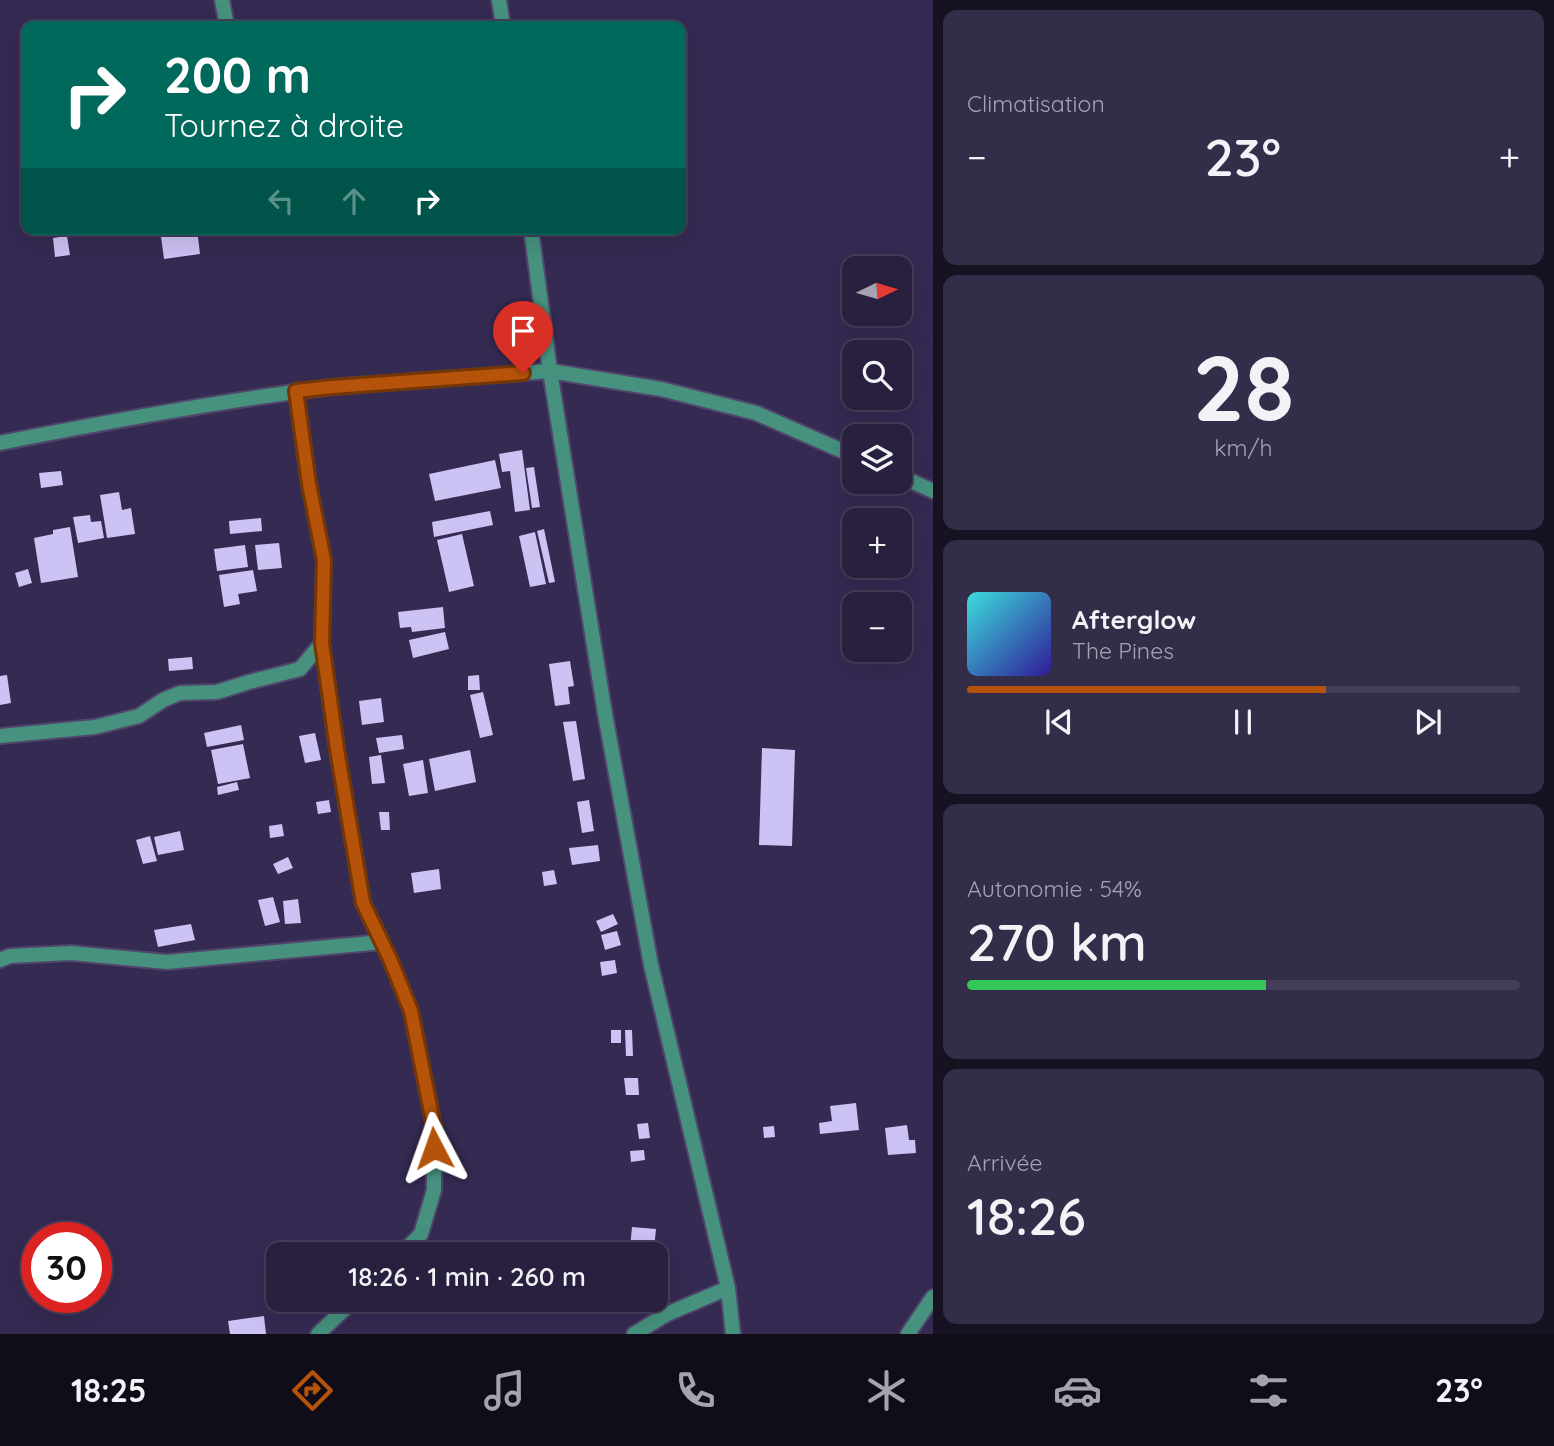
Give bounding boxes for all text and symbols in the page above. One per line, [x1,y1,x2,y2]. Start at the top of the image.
text: 200 m [164,44,311,105]
icon: right [49,49,140,140]
text: Climatisation [967,89,1105,118]
text: Tournez à droite [164,105,404,145]
text: 23° [1204,124,1281,189]
text: − [967,133,987,181]
text: + [1499,133,1520,181]
icon: left [262,182,300,220]
icon: ahead [335,182,373,220]
icon: right [408,182,446,220]
north arrow [842,256,912,326]
map controls [842,256,912,662]
pin [493,301,553,373]
icon: arrive [504,312,542,350]
text: 28 [1193,330,1294,444]
button: search [842,340,912,410]
button: layers [842,424,912,494]
text: km/h [1214,433,1273,462]
button: + [842,508,912,578]
button: − [842,592,912,662]
text: Afterglow [1072,603,1196,636]
text: The Pines [1072,636,1174,665]
icon: previous [1040,703,1078,741]
icon: pause [1224,703,1262,741]
icon: next [1409,703,1447,741]
text: Autonomie · 54% [967,874,1142,903]
text: 270 km [967,909,1147,974]
position arrow [397,1111,471,1185]
text: Arrivée [967,1148,1043,1177]
text: 18:26 [967,1183,1086,1248]
speed limit sign: 30 [21,1222,112,1313]
text: 18:26 · 1 min · 260 m [348,1260,586,1293]
icon: directions [288,1366,337,1415]
icon: music [480,1366,529,1415]
icon: phone [671,1366,720,1415]
icon: climate [862,1366,911,1415]
icon: car [1053,1366,1102,1415]
icon: filters [1244,1366,1293,1415]
text: 18:25 [71,1370,146,1410]
text: 23° [1435,1370,1483,1410]

